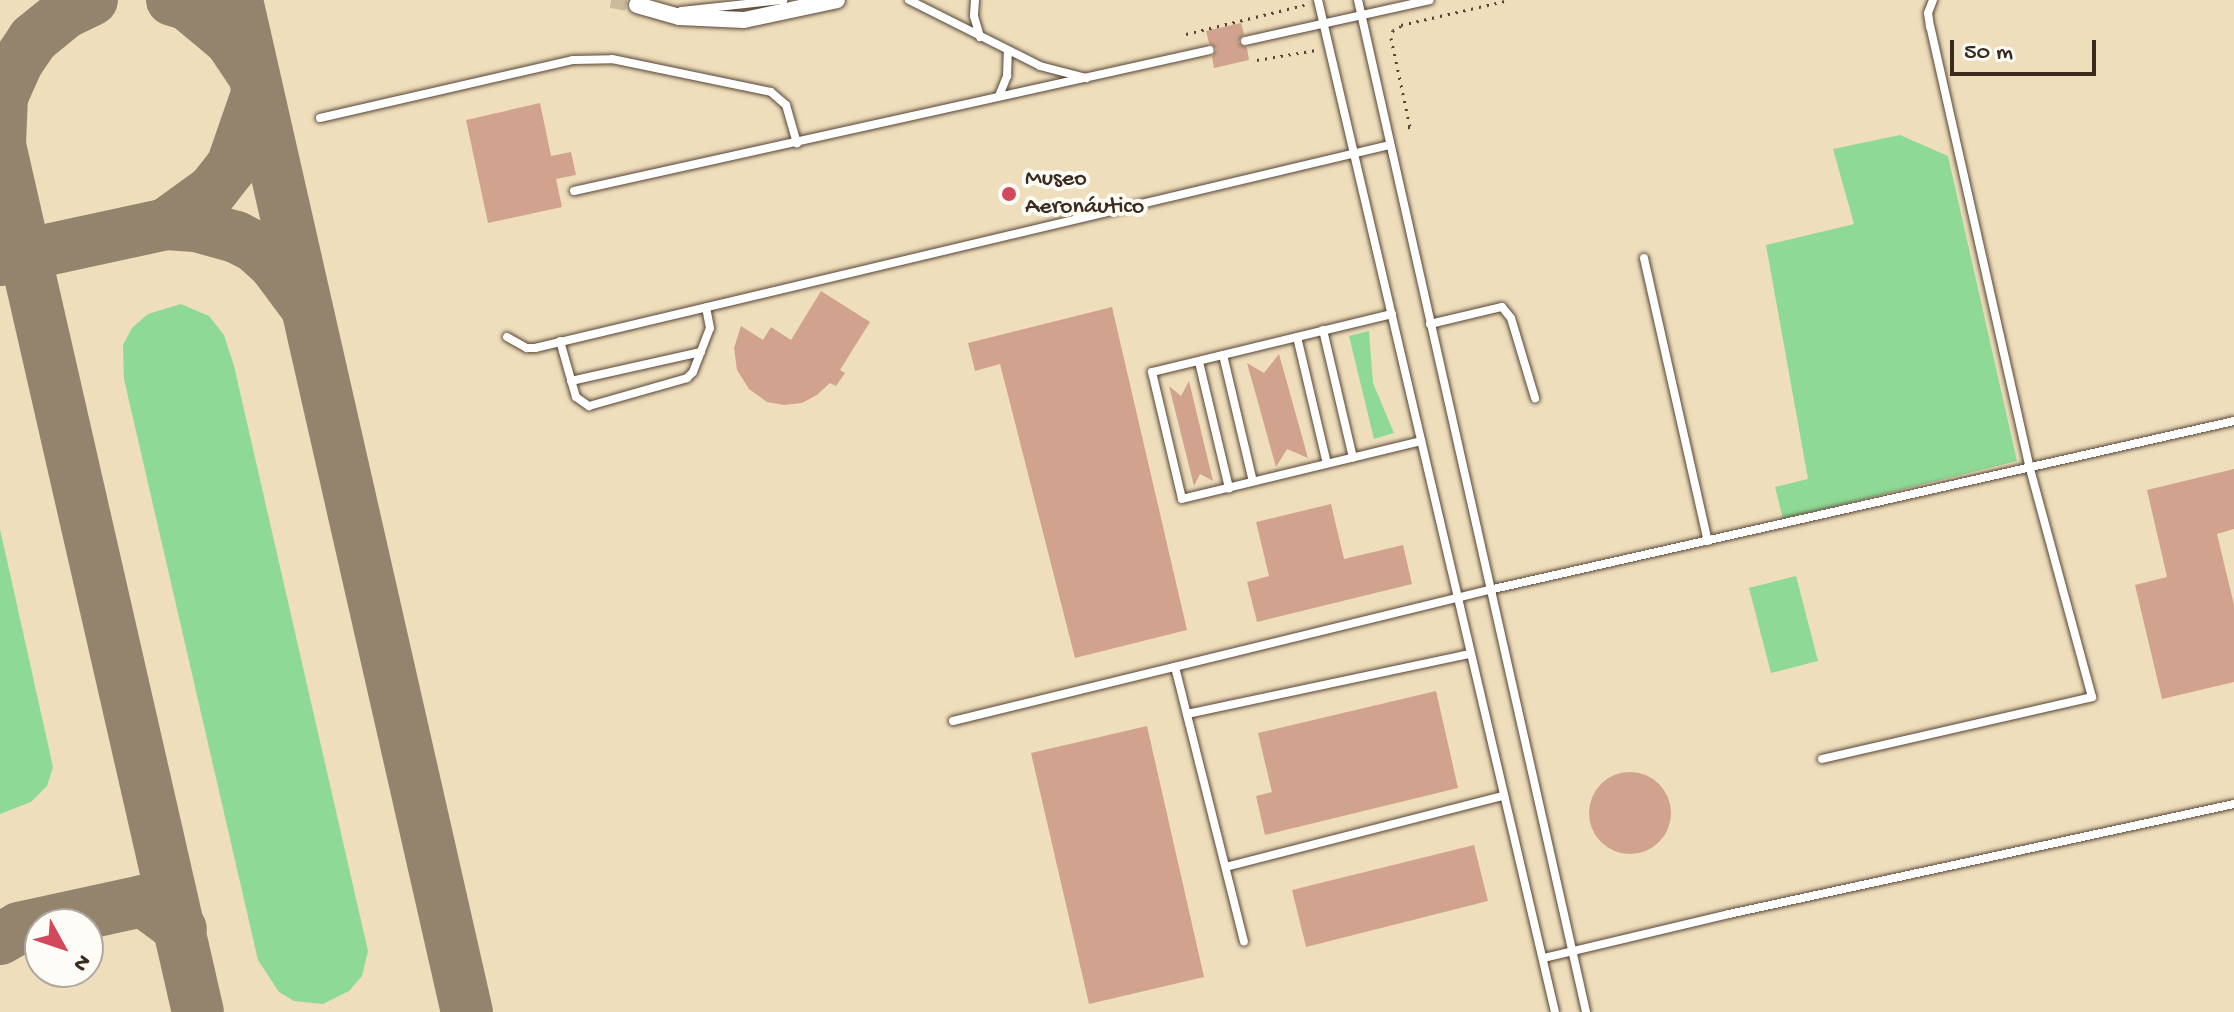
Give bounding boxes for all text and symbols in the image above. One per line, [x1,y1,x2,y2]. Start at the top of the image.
scale bar [1954,24,2100,74]
text: 50 m [1964,39,2013,68]
place label: Museo Aeronáutico [1025,166,1144,222]
marker: Museo Aeronáutico [1000,185,1018,203]
north arrow [24,908,104,988]
text: N [66,948,95,976]

